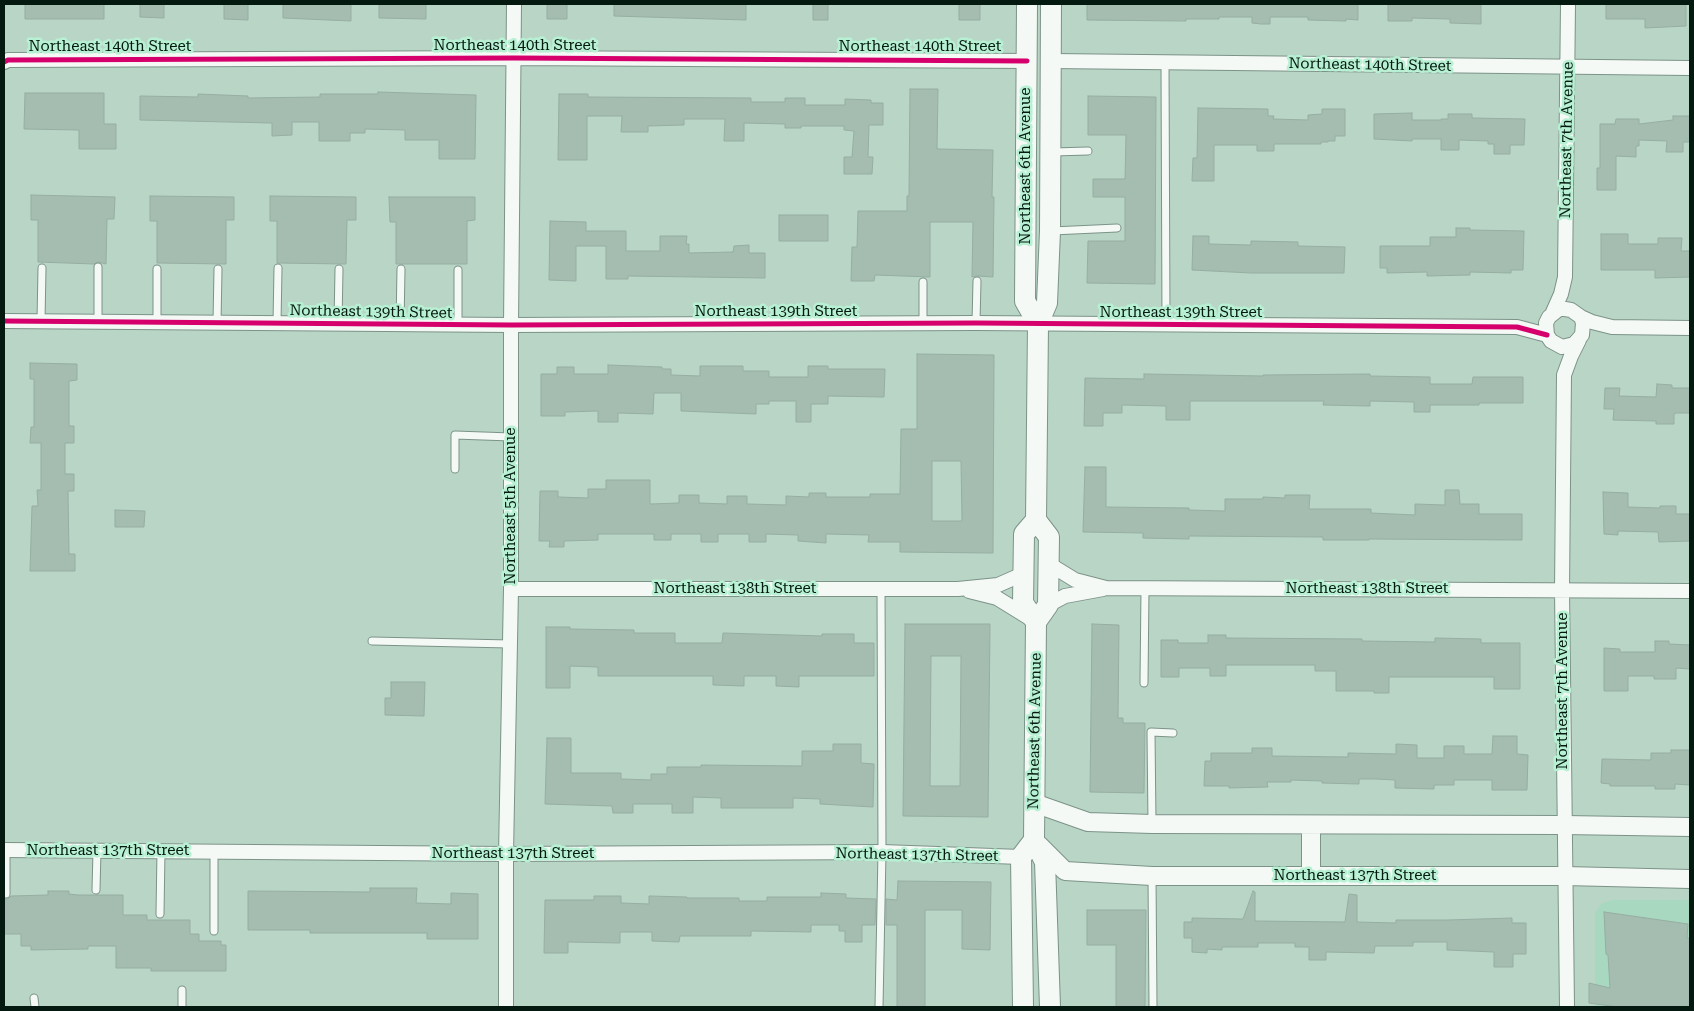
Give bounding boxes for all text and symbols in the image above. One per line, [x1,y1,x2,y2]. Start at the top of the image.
street label: Northeast 140th Street [434,37,596,55]
street label: Northeast 140th Street [29,38,191,56]
street label: Northeast 140th Street [839,38,1001,56]
street label: Northeast 140th Street [1288,55,1452,75]
street label: Northeast 7th Avenue [1557,61,1577,219]
street label: Northeast 6th Avenue [1017,88,1035,244]
street label: Northeast 139th Street [289,302,453,322]
street label: Northeast 139th Street [695,303,857,321]
street label: Northeast 139th Street [1100,304,1262,322]
street label: Northeast 5th Avenue [502,428,520,584]
street label: Northeast 138th Street [654,580,816,598]
street label: Northeast 138th Street [1286,580,1448,598]
street label: Northeast 7th Avenue [1554,613,1572,769]
street label: Northeast 6th Avenue [1025,652,1045,810]
street label: Northeast 137th Street [27,842,189,860]
street label: Northeast 137th Street [432,845,594,863]
street label: Northeast 137th Street [835,845,999,865]
street label: Northeast 137th Street [1274,867,1436,885]

